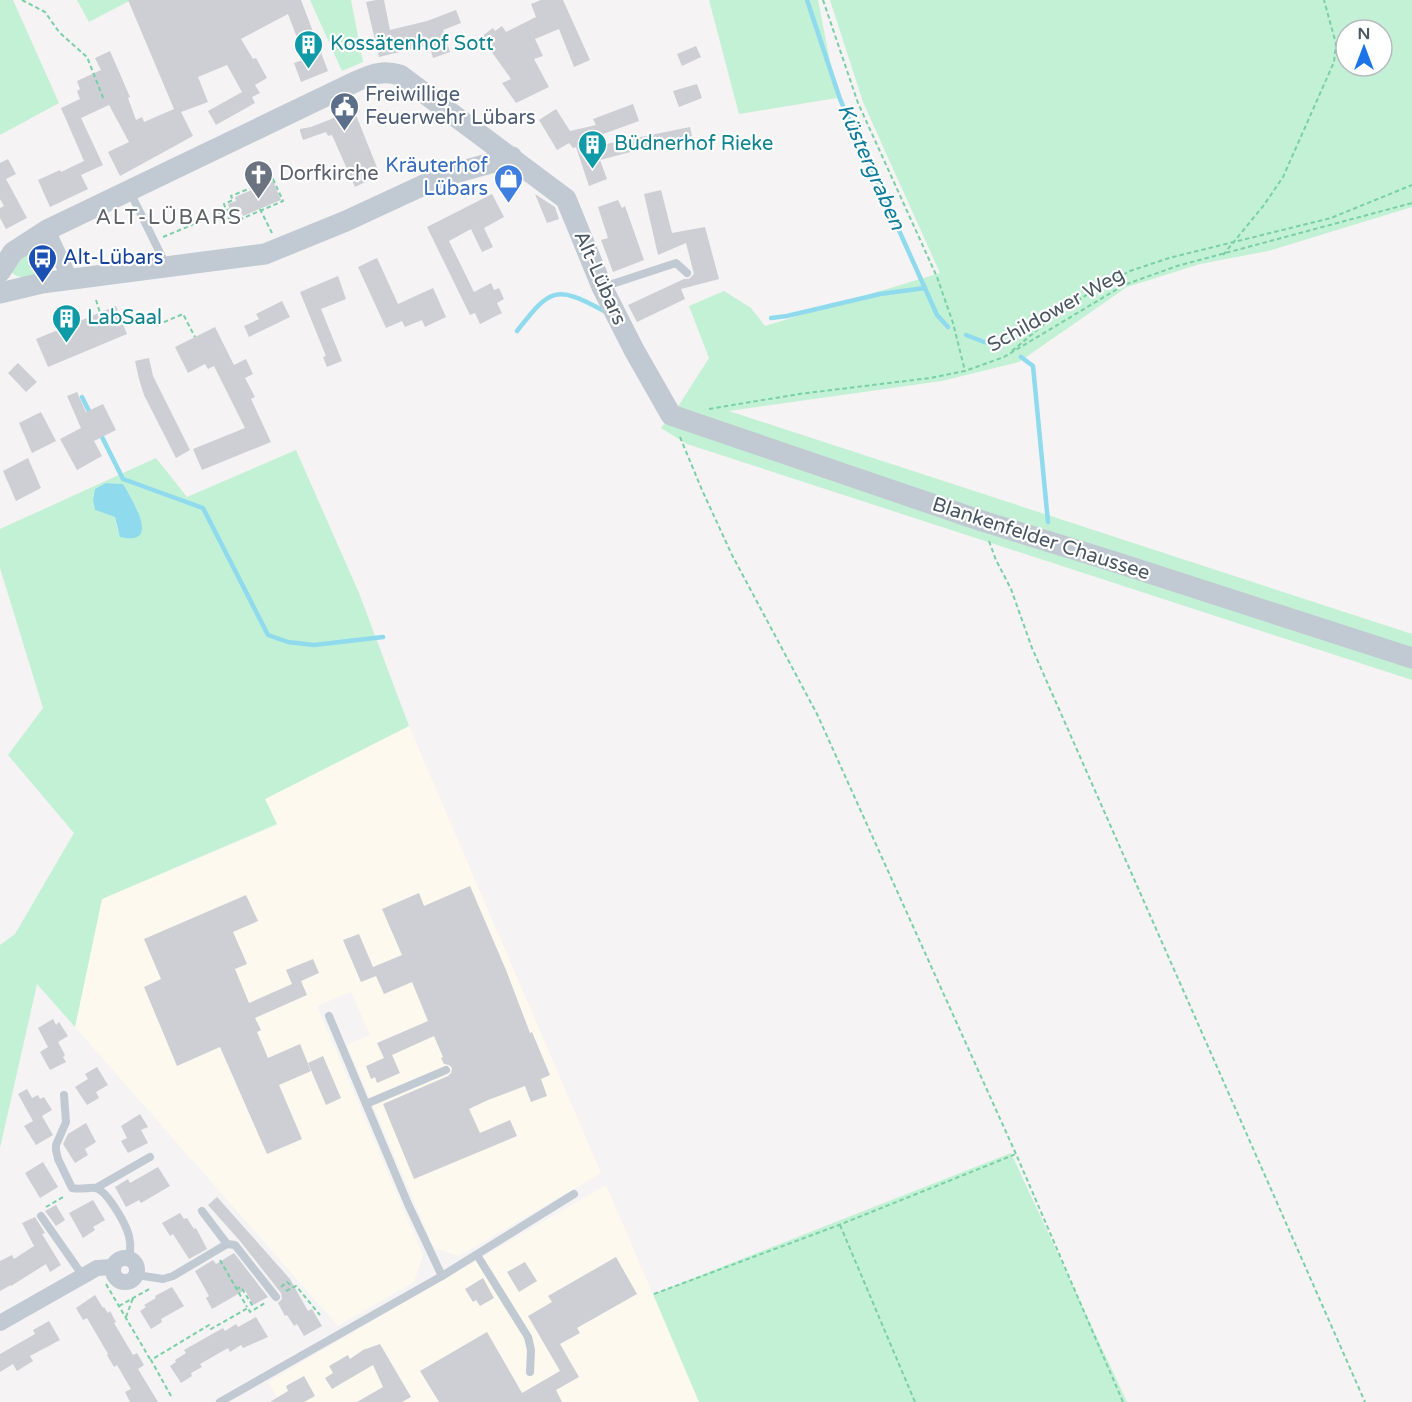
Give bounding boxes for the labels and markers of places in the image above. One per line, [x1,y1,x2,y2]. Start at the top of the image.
building icon: Kossätenhof Sott [293,28,325,70]
place label: Kossätenhof Sott [330,32,494,56]
place label: Freiwillige Feuerwehr Lübars [365,83,536,130]
public building icon: Freiwillige Feuerwehr Lübars [328,90,360,132]
building icon: Büdnerhof Rieke [577,128,609,170]
place label: Büdnerhof Rieke [614,132,773,156]
place label: Kräuterhof Lübars [385,154,488,201]
church icon: Dorfkirche [242,158,274,200]
place label: Dorfkirche [279,162,379,186]
shop icon: Kräuterhof Lübars [493,162,525,204]
bus stop icon: Alt-Lübars [26,242,58,284]
place label: Alt-Lübars [63,246,163,270]
building icon: LabSaal [50,302,82,344]
place label: LabSaal [87,306,162,330]

